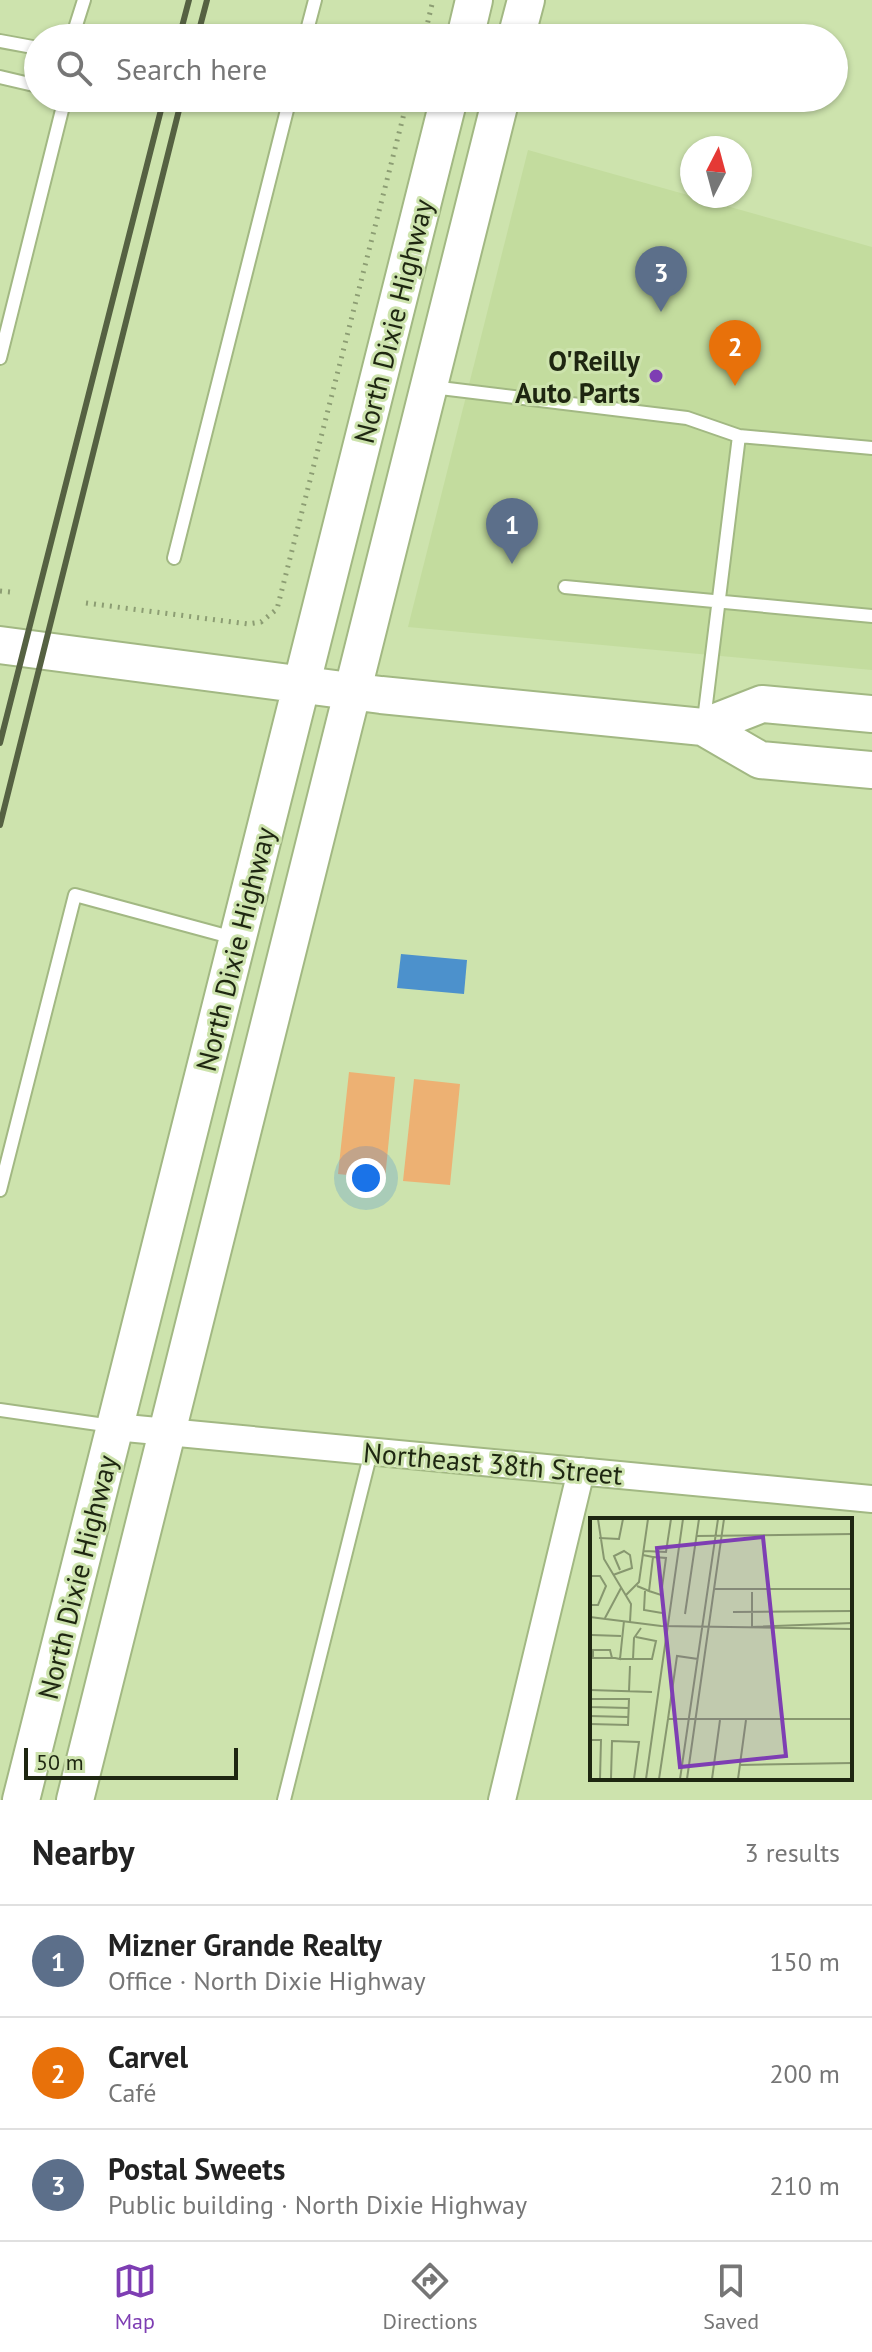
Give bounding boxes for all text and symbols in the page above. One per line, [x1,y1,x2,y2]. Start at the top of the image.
search box [24,24,848,112]
icon: search [52,46,96,90]
text: Search here [116,49,267,88]
north arrow [680,136,752,208]
street label: North Dixie Highway [345,195,441,447]
pin: 3 [635,246,687,312]
pin: 2 [709,320,761,386]
place label: O'Reilly Auto Parts [515,342,641,411]
marker: O'Reilly Auto Parts [647,367,665,385]
pin: 1 [486,498,538,564]
street label: North Dixie Highway [187,823,283,1075]
your location [346,1158,386,1198]
street label: Northeast 38th Street [362,1433,625,1493]
street label: North Dixie Highway [29,1451,125,1703]
inset map [590,1518,852,1780]
scale bar [24,1744,238,1780]
text: 50 m [36,1748,84,1776]
text: Nearby [32,1830,134,1874]
text: 3 results [745,1836,840,1869]
text: Mizner Grande Realty [108,1925,382,1964]
text: 1 [51,1945,65,1978]
text: 150 m [769,1945,840,1978]
text: Office · North Dixie Highway [108,1964,426,1997]
text: Carvel [108,2037,188,2076]
text: 2 [51,2057,65,2090]
text: 200 m [769,2057,840,2090]
text: Café [108,2076,157,2109]
text: Postal Sweets [108,2149,285,2188]
text: 3 [51,2169,65,2202]
text: 210 m [769,2169,840,2202]
text: Public building · North Dixie Highway [108,2188,527,2221]
tab: Map [113,2259,157,2335]
tab: Directions [382,2259,478,2335]
tab: Saved [703,2259,759,2335]

